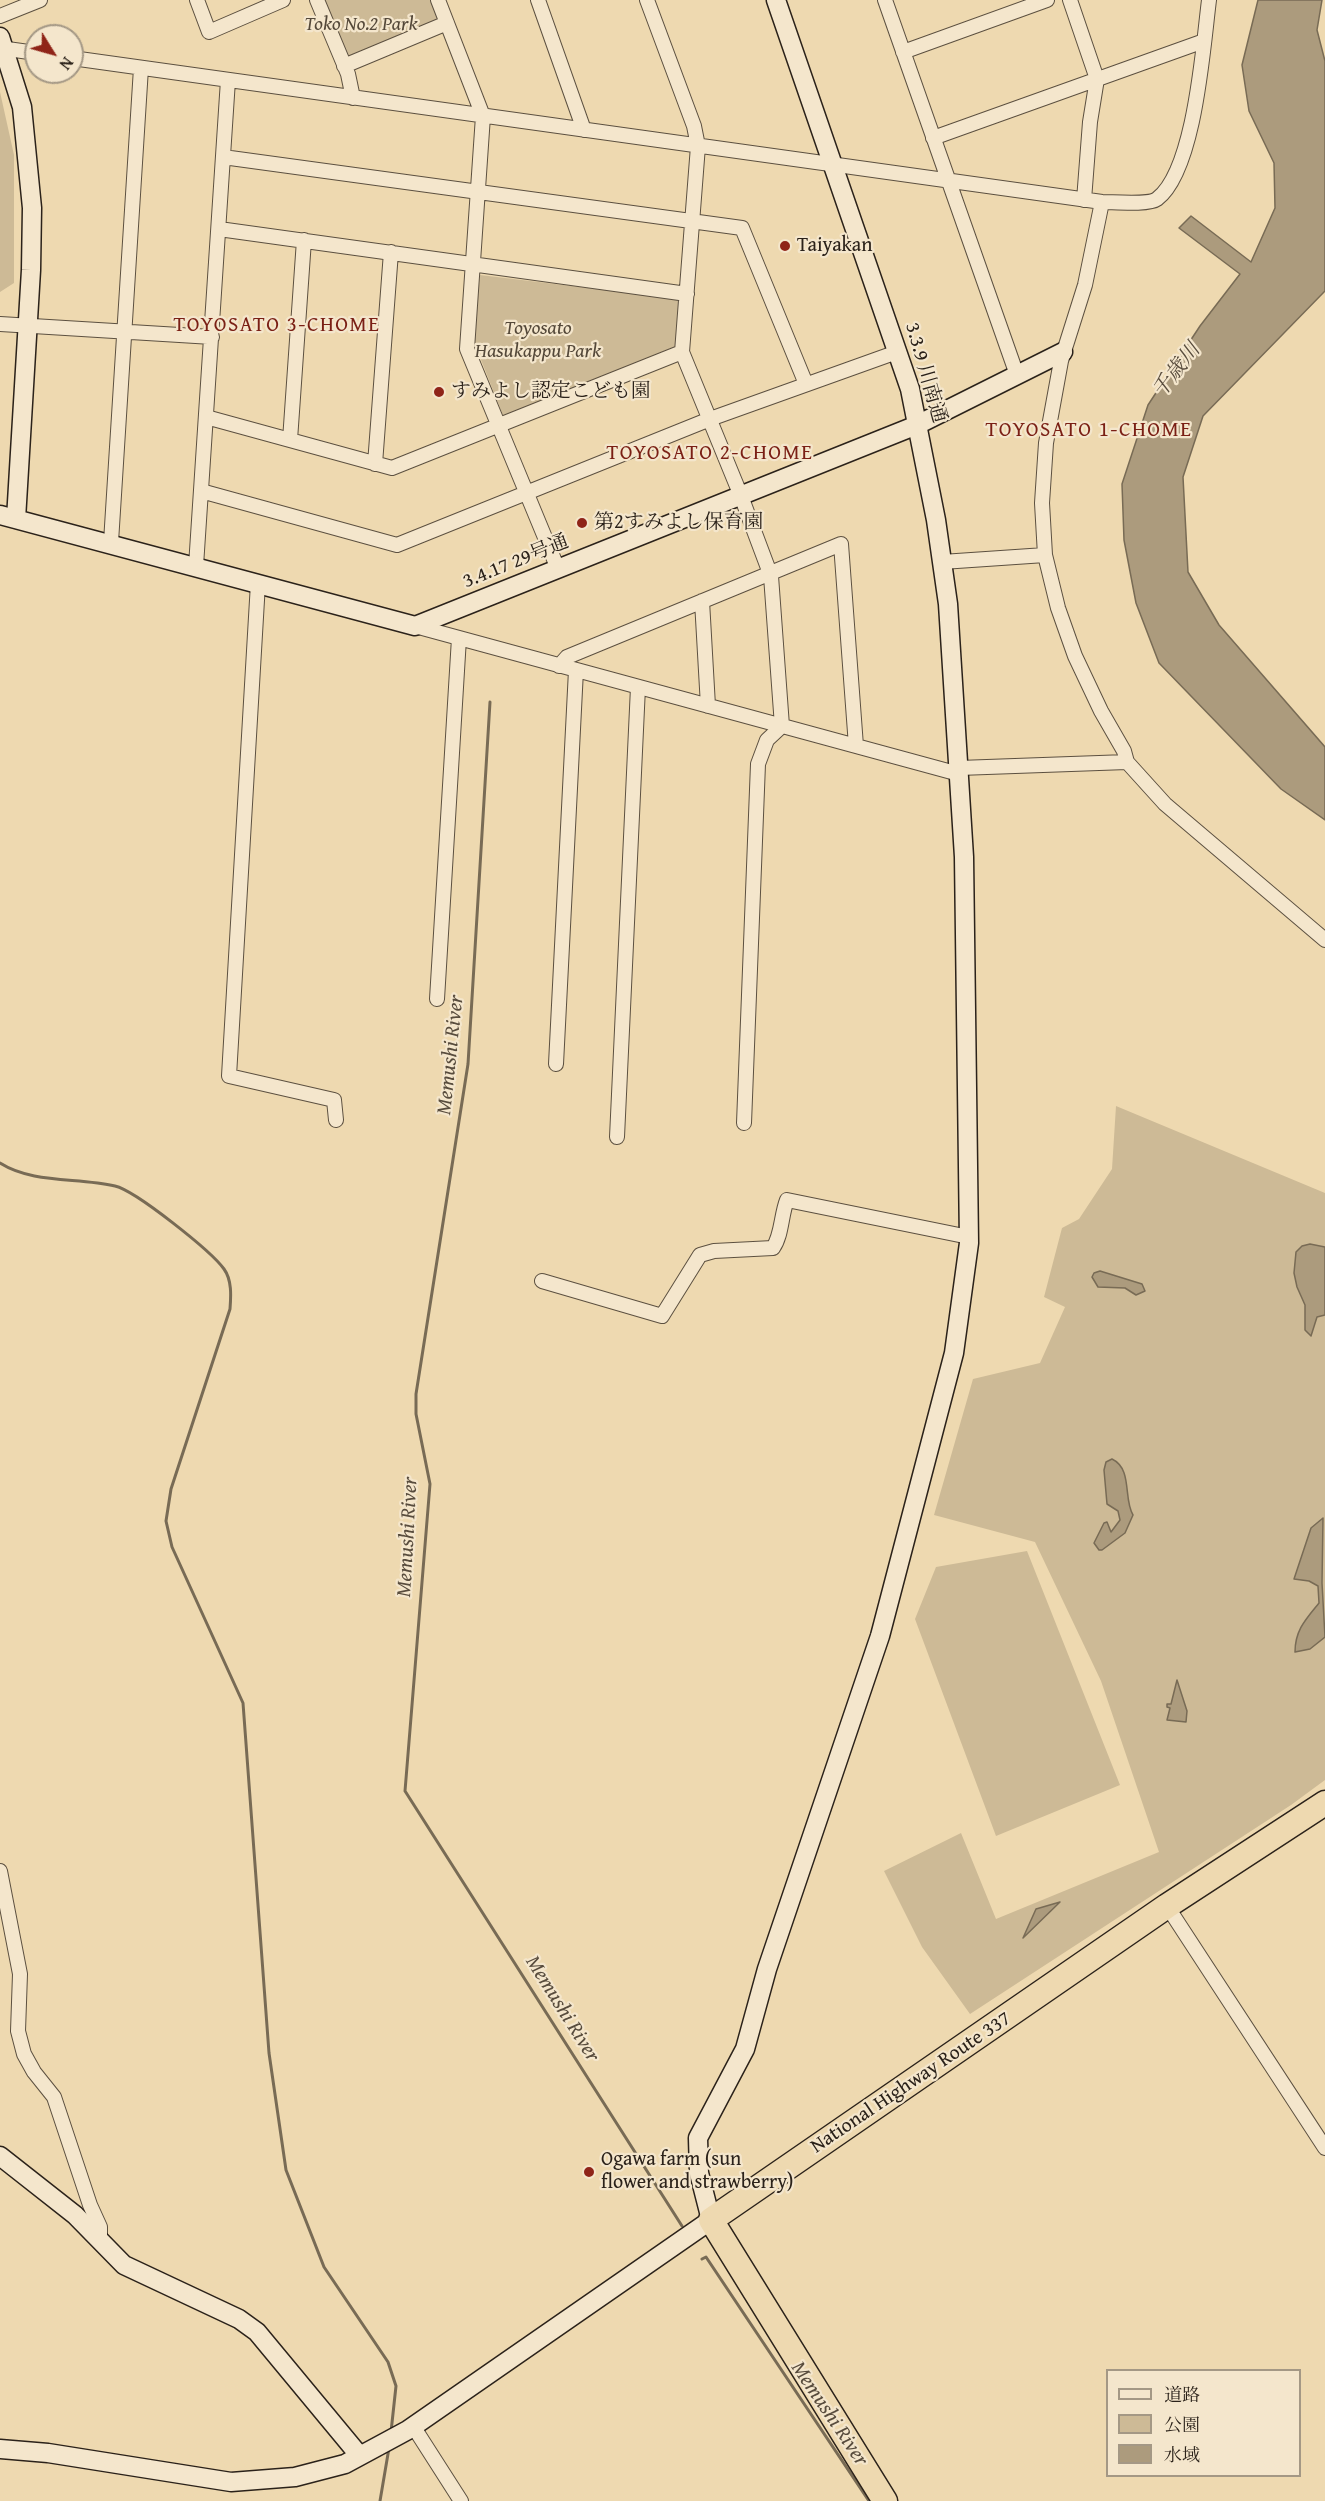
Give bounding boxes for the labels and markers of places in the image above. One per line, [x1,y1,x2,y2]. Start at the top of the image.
place label: Taiyakan [797,234,872,258]
marker: Taiyakan [778,239,792,253]
place label: すみよし認定こども園 [451,380,651,404]
marker: すみよし認定こども園 [432,385,446,399]
place label: 第2すみよし保育園 [594,511,764,535]
marker: 第2すみよし保育園 [575,516,589,530]
place label: Ogawa farm (sun flower and strawberry) [601,2148,794,2195]
marker: Ogawa farm (sun flower and strawberry) [582,2165,596,2179]

